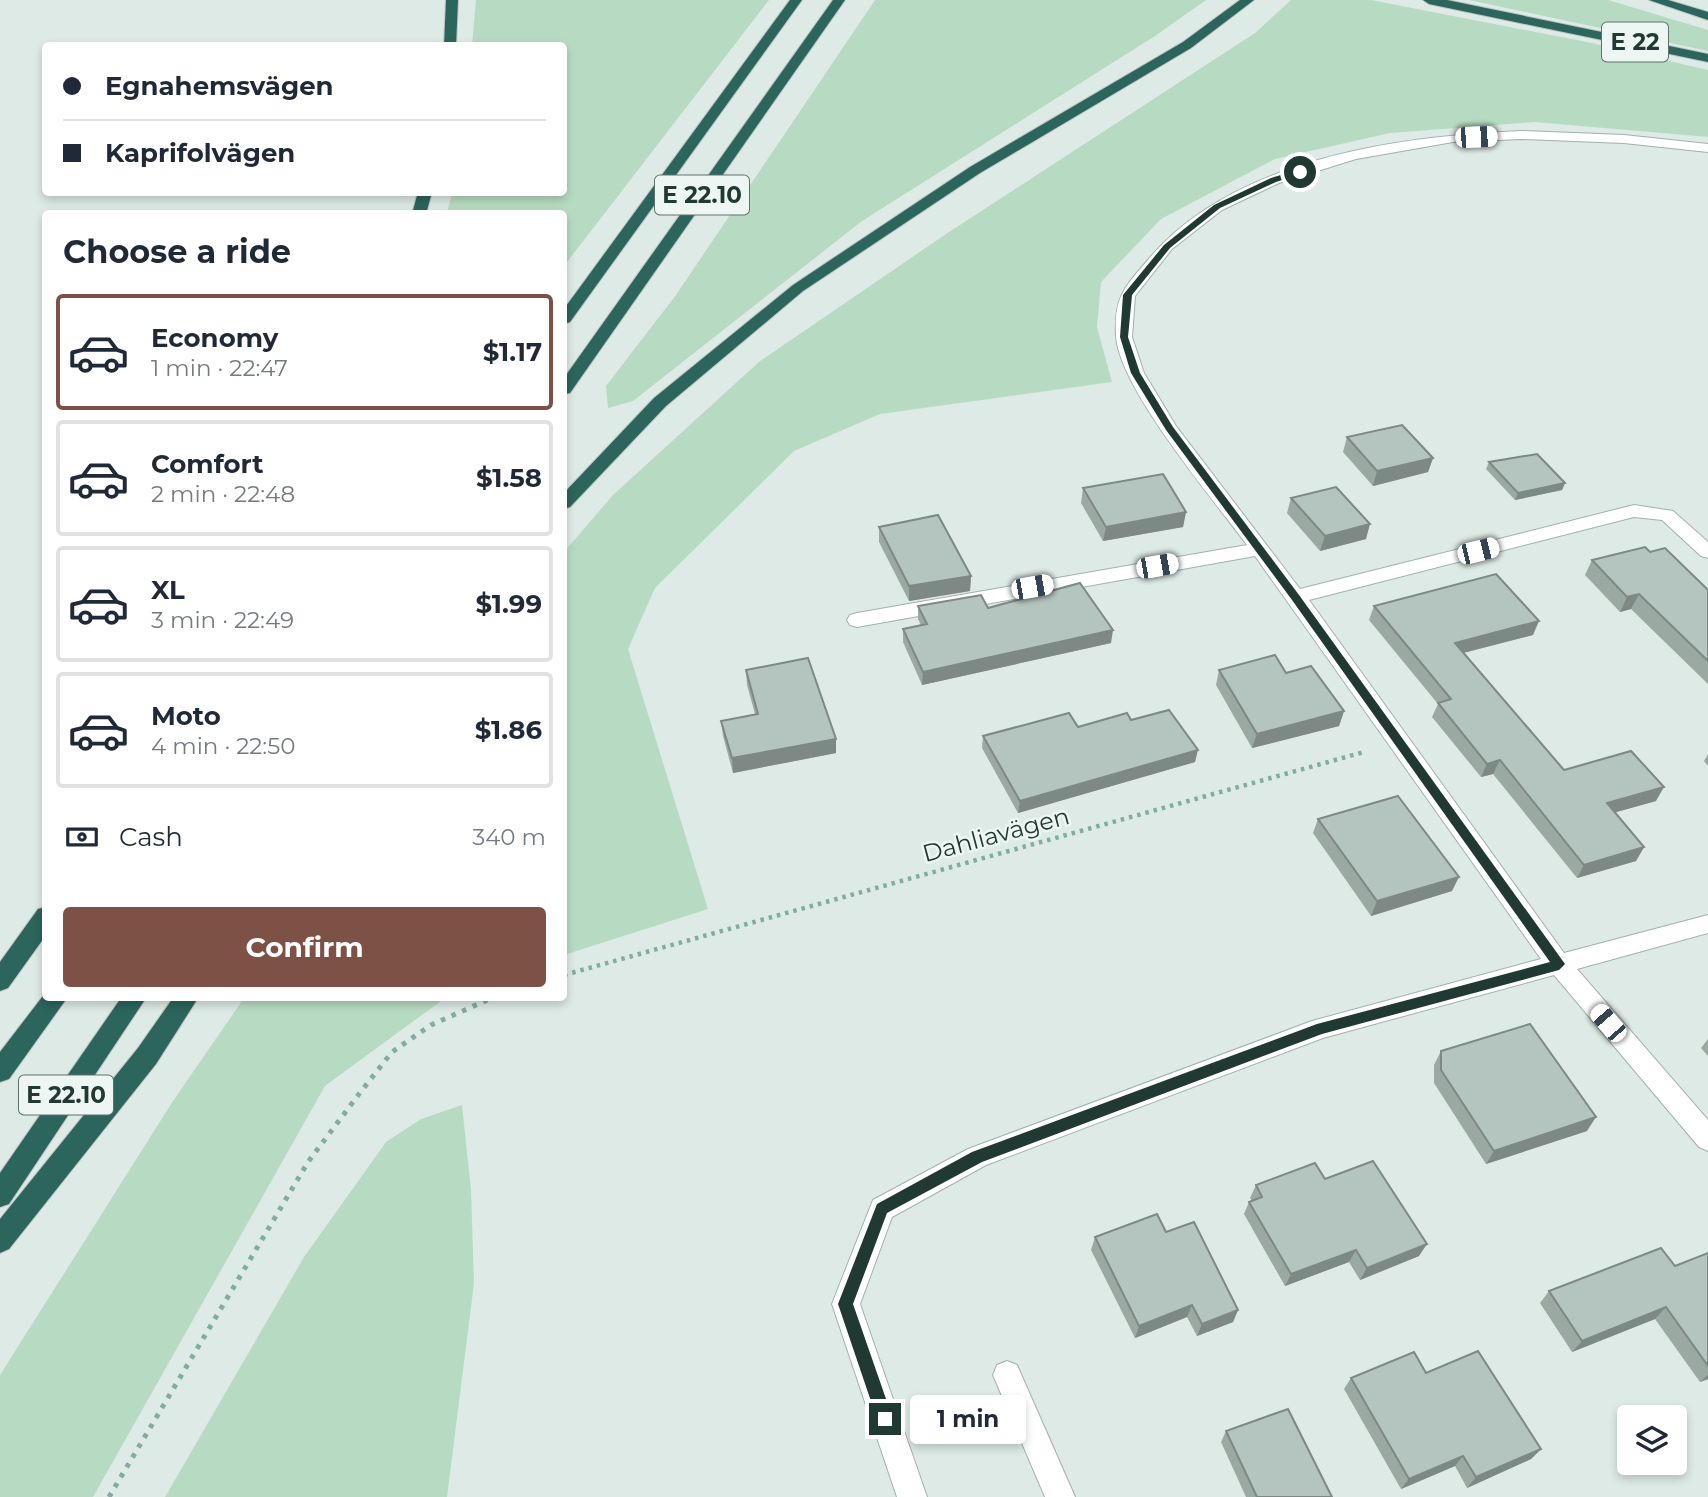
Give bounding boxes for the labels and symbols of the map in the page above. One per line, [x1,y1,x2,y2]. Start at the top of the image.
road number: E 22 [1602,22,1668,61]
car [1455,126,1498,148]
route start [1284,156,1316,188]
road number: E 22.10 [655,176,749,214]
car [1456,536,1501,566]
car [1135,552,1180,580]
car [1010,573,1055,601]
street label: Dahliavägen [919,801,1073,868]
car [1587,1000,1630,1046]
road number: E 22.10 [19,1076,113,1114]
callout: 1 min [910,1394,1025,1444]
route end [869,1403,901,1435]

